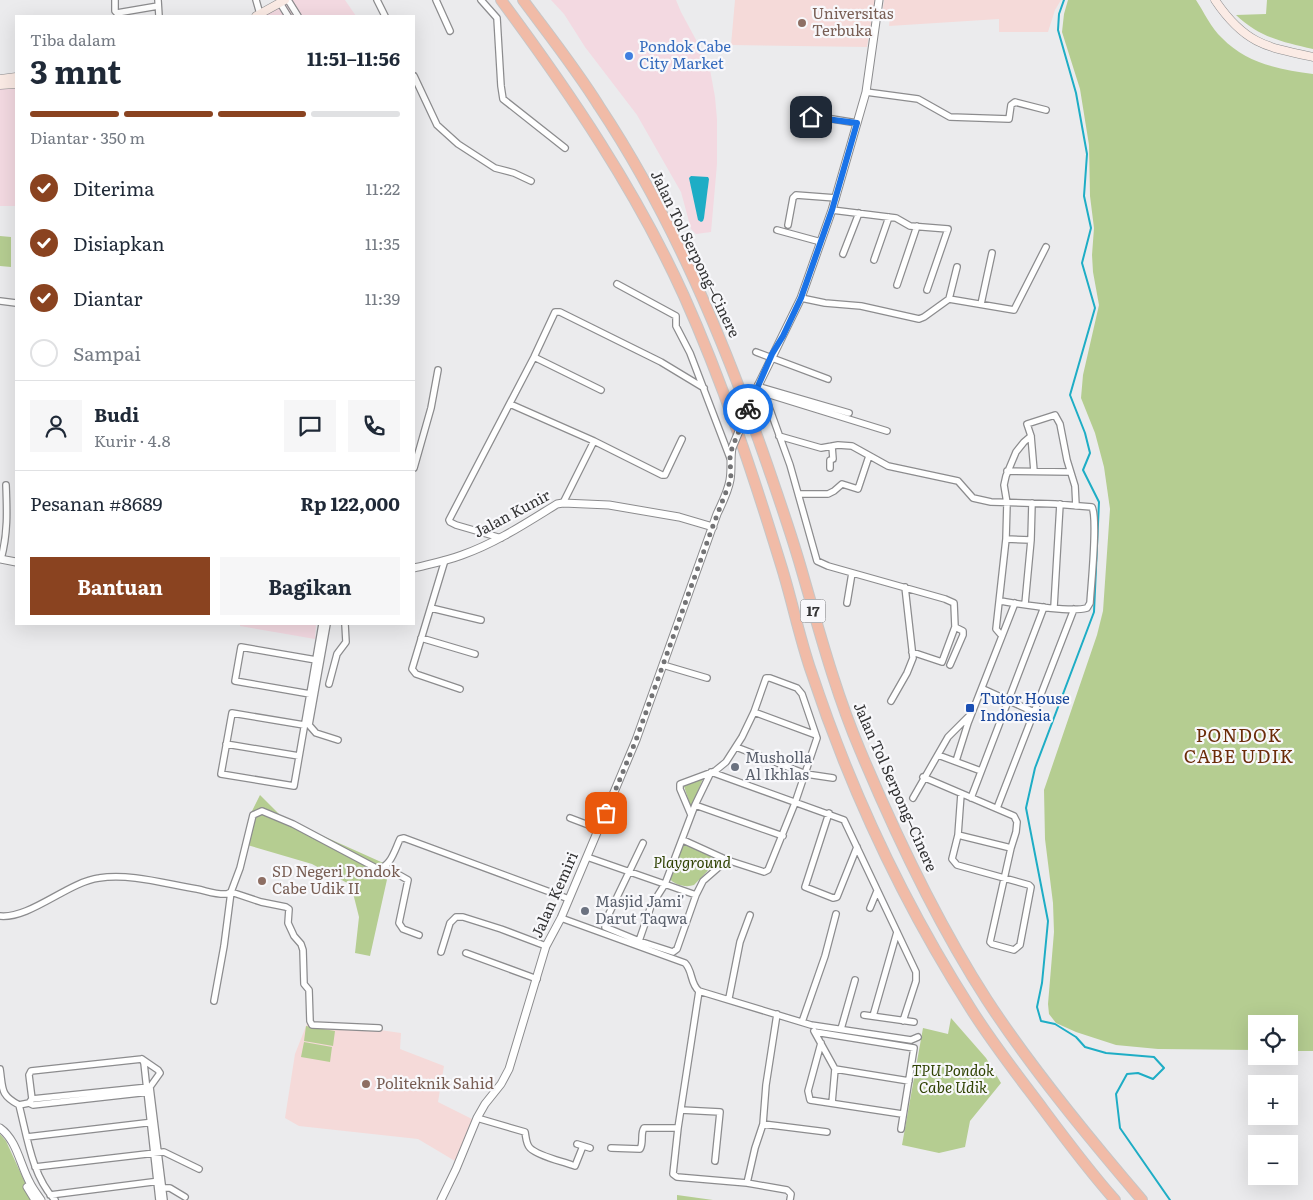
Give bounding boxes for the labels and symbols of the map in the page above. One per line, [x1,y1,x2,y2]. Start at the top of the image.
place label: Universitas Terbuka [812,1,894,41]
marker: Universitas Terbuka [796,17,808,29]
place label: Pondok Cabe City Market [639,34,731,74]
marker: Pondok Cabe City Market [623,50,635,62]
pin [790,96,832,138]
street label: Jalan Tol Serpong–Cinere [646,166,747,341]
courier [723,384,773,434]
street label: Jalan Kunir [469,483,554,543]
road number: 17 [800,600,826,622]
place label: Tutor House Indonesia [980,686,1070,726]
street label: Jalan Tol Serpong–Cinere [849,698,944,875]
marker: Tutor House Indonesia [964,702,976,714]
district label: PONDOK CABE UDIK [1184,721,1294,769]
place label: Musholla Al Ikhlas [745,745,813,785]
marker: Musholla Al Ikhlas [729,761,741,773]
pin [585,792,627,834]
street label: Jalan Kemiri [524,848,583,941]
park label: Playground [653,850,731,873]
place label: SD Negeri Pondok Cabe Udik II [272,859,401,899]
marker: SD Negeri Pondok Cabe Udik II [256,875,268,887]
place label: Masjid Jami' Darut Taqwa [595,889,688,929]
marker: Masjid Jami' Darut Taqwa [579,905,591,917]
park label: TPU Pondok Cabe Udik [912,1058,995,1098]
place label: Politeknik Sahid [376,1071,494,1094]
marker: Politeknik Sahid [360,1078,372,1090]

